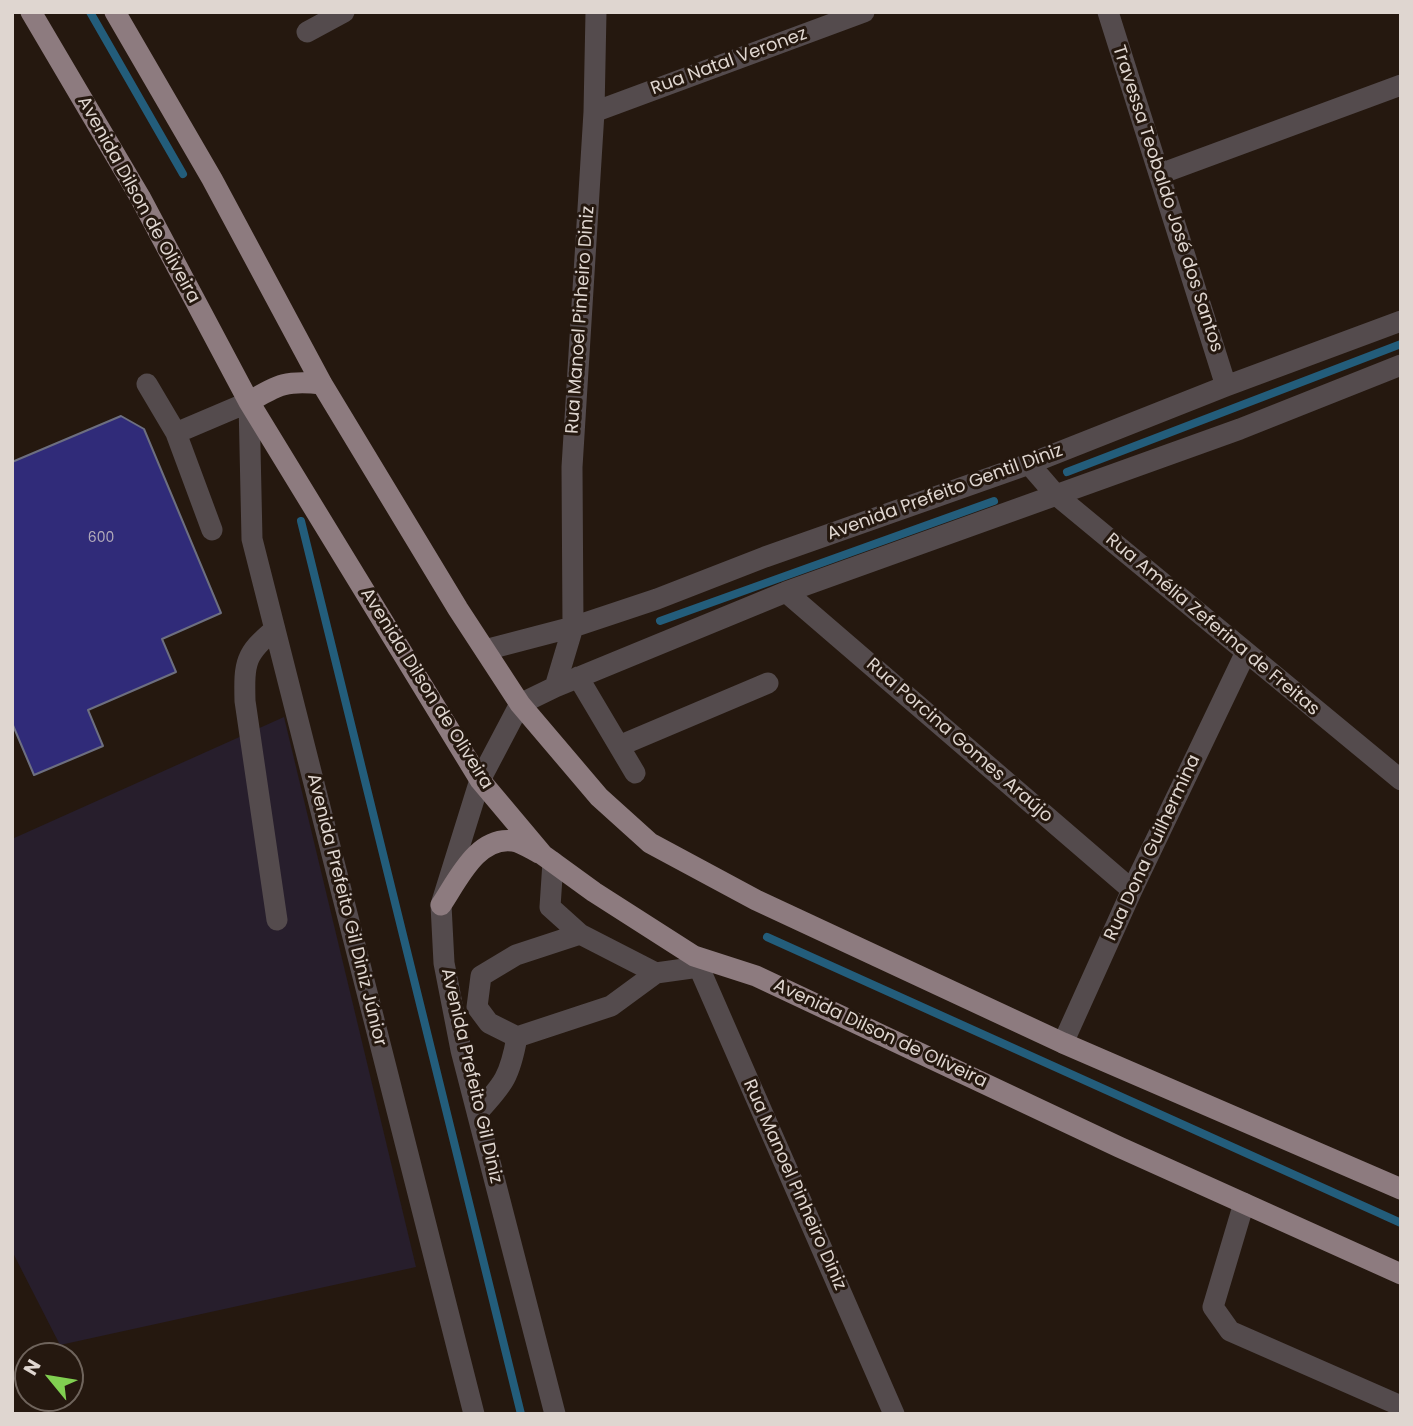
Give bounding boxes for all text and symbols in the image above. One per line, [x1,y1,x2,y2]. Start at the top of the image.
street label: Rua Natal Veronez [648,24,810,100]
street label: Travessa Teobaldo José dos Santos [1107,43,1227,355]
street label: Avenida Dilson de Oliveira [72,93,204,307]
street label: Rua Manoel Pinheiro Diniz [562,205,600,435]
street label: Avenida Prefeito Gentil Diniz [824,440,1066,546]
street label: Rua Amélia Zeferina de Freitas [1101,529,1323,721]
house number: 600 [88,530,114,546]
street label: Avenida Dilson de Oliveira [355,584,497,794]
street label: Rua Porcina Gomes Araújo [861,654,1057,828]
street label: Rua Dona Guilhermina [1100,752,1206,944]
street label: Avenida Prefeito Gil Diniz Júnior [302,771,390,1049]
street label: Avenida Prefeito Gil Diniz [436,966,506,1186]
street label: Avenida Dilson de Oliveira [770,975,990,1093]
street label: Rua Manoel Pinheiro Diniz [738,1076,850,1294]
north arrow [14,1342,84,1412]
text: N [17,1354,47,1380]

